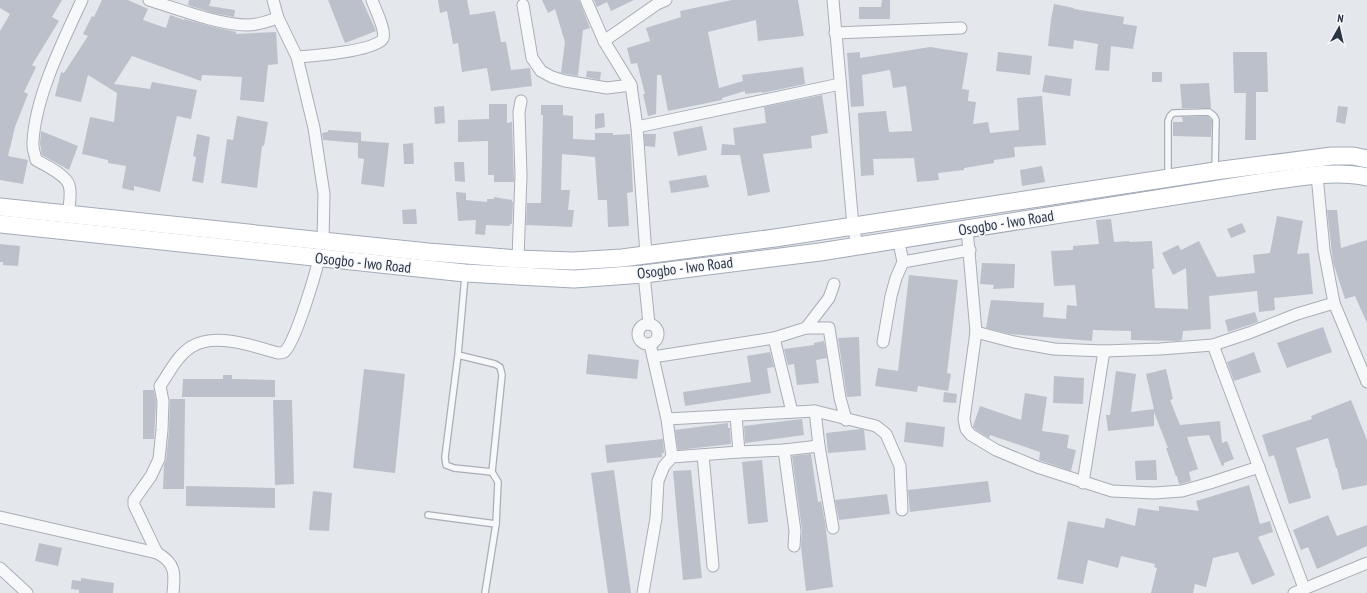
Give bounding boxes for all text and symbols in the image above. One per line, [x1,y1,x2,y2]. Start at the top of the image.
north arrow [1319,8,1359,48]
text: N [1336,11,1344,25]
street label: Osogbo - Iwo Road [957,206,1055,239]
street label: Osogbo - Iwo Road [314,248,412,277]
street label: Osogbo - Iwo Road [636,252,734,283]

